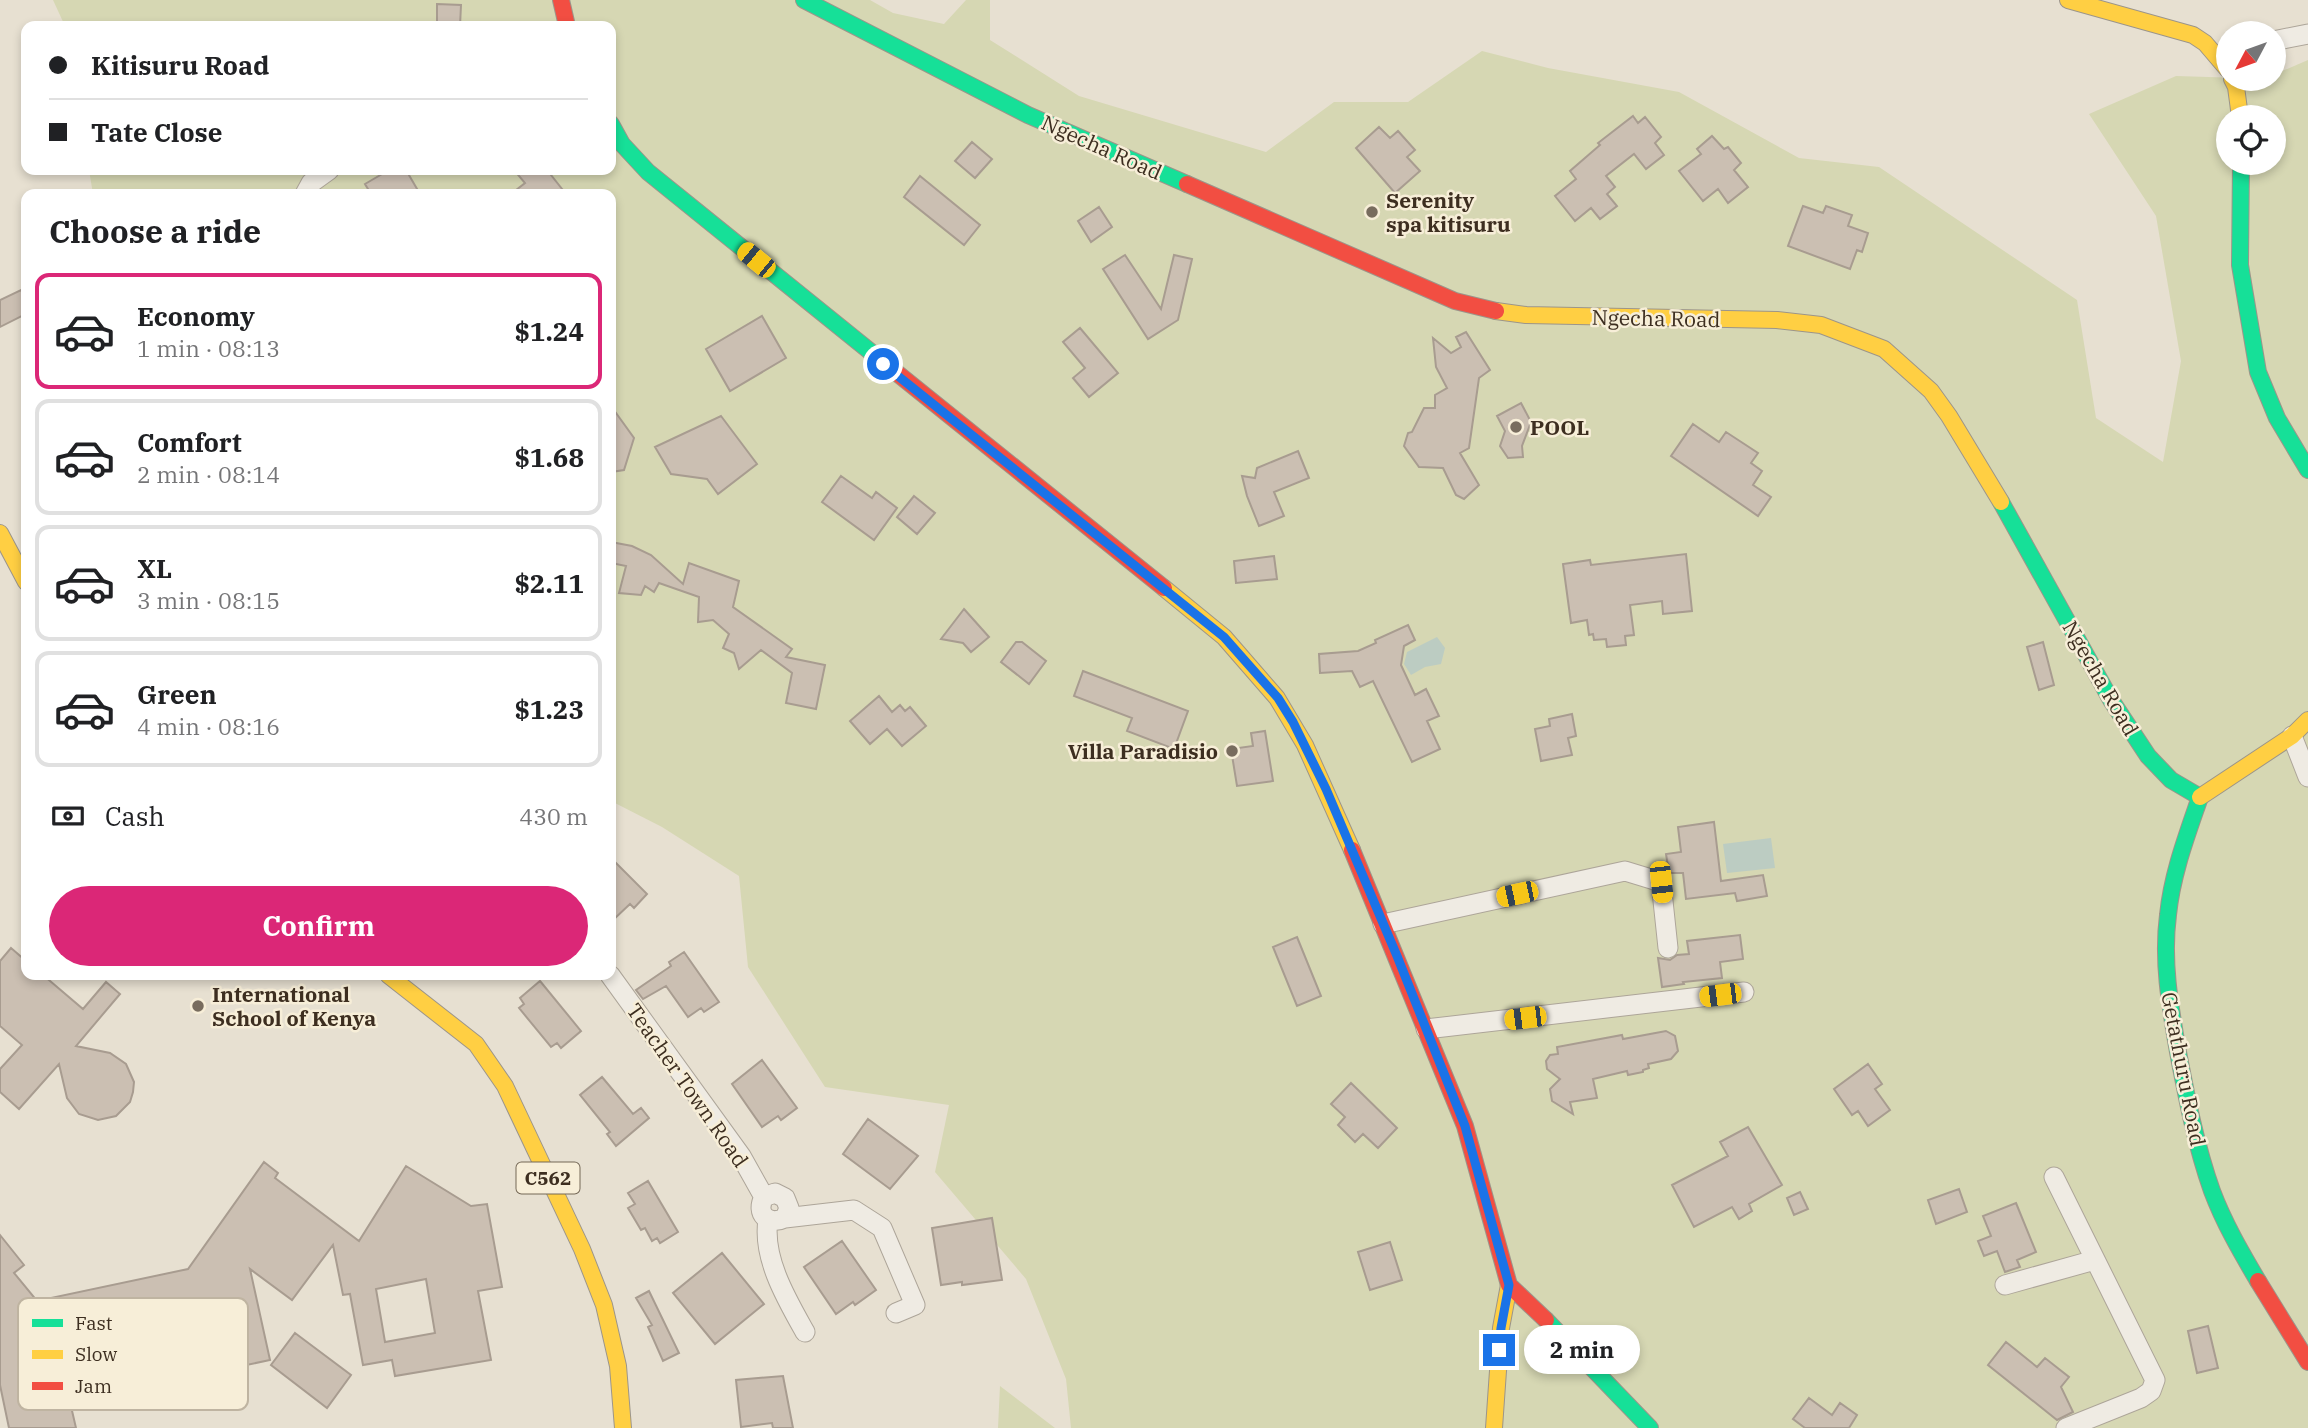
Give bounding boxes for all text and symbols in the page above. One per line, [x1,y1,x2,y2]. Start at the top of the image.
north arrow [2216,21,2286,91]
map controls [2216,21,2286,175]
text: Kitisuru Road [91,48,269,82]
button: locate [2216,105,2286,175]
street label: Ngecha Road [1037,108,1167,186]
text: Tate Close [91,115,223,149]
place label: Serenity spa kitisuru [1386,186,1511,238]
marker: Serenity spa kitisuru [1364,204,1380,220]
text: Choose a ride [49,210,261,252]
car [734,239,779,281]
text: Economy [137,299,255,333]
icon: car [53,300,116,363]
street label: Ngecha Road [1591,303,1721,333]
text: $1.24 [514,314,584,348]
text: 1 min · 08:13 [137,333,280,363]
route start [867,348,899,380]
place label: POOL [1530,413,1589,441]
marker: POOL [1508,419,1524,435]
text: Comfort [137,425,242,459]
icon: car [53,426,116,489]
text: $1.68 [514,440,584,474]
text: 2 min · 08:14 [137,459,280,489]
text: XL [137,551,172,585]
icon: car [53,552,116,615]
text: $2.11 [514,566,584,600]
text: 3 min · 08:15 [137,585,280,615]
street label: Ngecha Road [2057,615,2145,741]
text: Green [137,677,217,711]
icon: car [53,678,116,741]
text: $1.23 [514,692,584,726]
text: 4 min · 08:16 [137,711,280,741]
place label: Villa Paradisio [1068,737,1218,765]
marker: Villa Paradisio [1224,743,1240,759]
icon: cash [49,797,87,835]
text: Cash [105,799,165,833]
text: 430 m [519,801,588,831]
car [1649,860,1674,904]
car [1495,879,1540,909]
button: Confirm [49,886,588,966]
place label: International School of Kenya [212,980,376,1032]
car [1698,982,1743,1008]
street label: Getathuru Road [2155,990,2213,1149]
street label: Teacher Town Road [621,997,755,1173]
marker: International School of Kenya [190,998,206,1014]
car [1503,1005,1548,1031]
road number: C562 [516,1162,580,1194]
legend [18,1298,248,1410]
text: Fast [75,1311,113,1335]
callout: 2 min [1524,1326,1639,1374]
route end [1483,1334,1515,1366]
text: 2 min [1550,1334,1614,1364]
text: Slow [75,1342,117,1366]
text: Jam [75,1374,112,1398]

